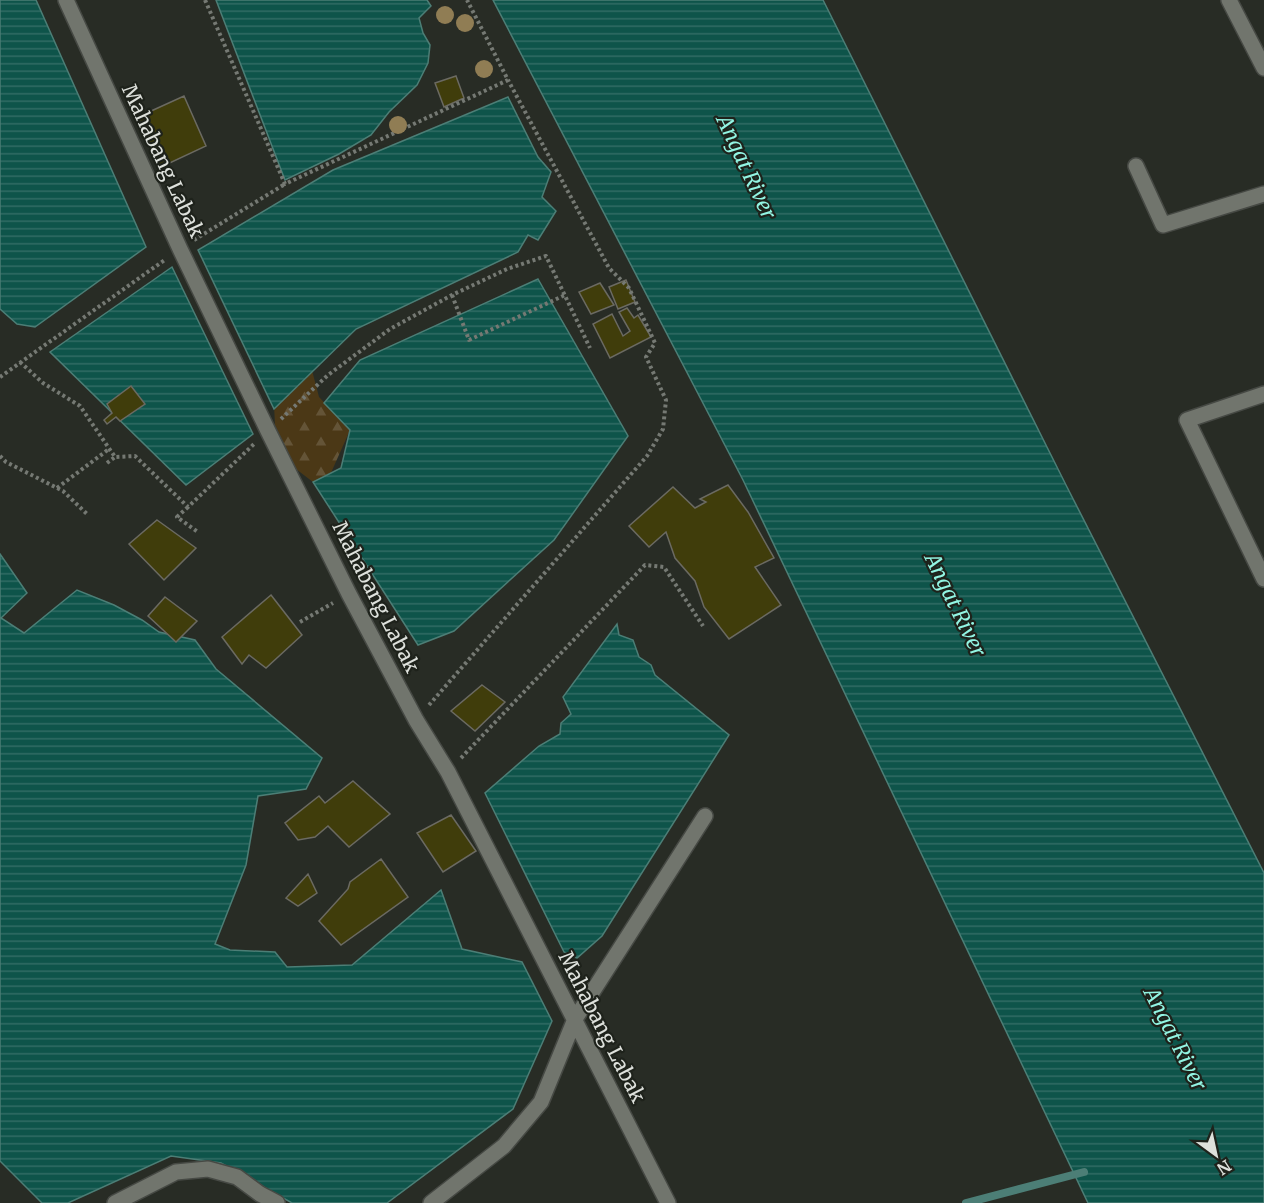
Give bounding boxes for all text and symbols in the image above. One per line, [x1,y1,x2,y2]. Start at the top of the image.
street label: Mahabang Labak [117,80,210,242]
water label: Angat River [710,109,783,224]
street label: Mahabang Labak [328,517,425,677]
water label: Angat River [918,547,992,661]
street label: Mahabang Labak [554,947,651,1107]
water label: Angat River [1137,981,1213,1095]
north arrow [1186,1125,1246,1185]
text: N [1213,1156,1235,1180]

